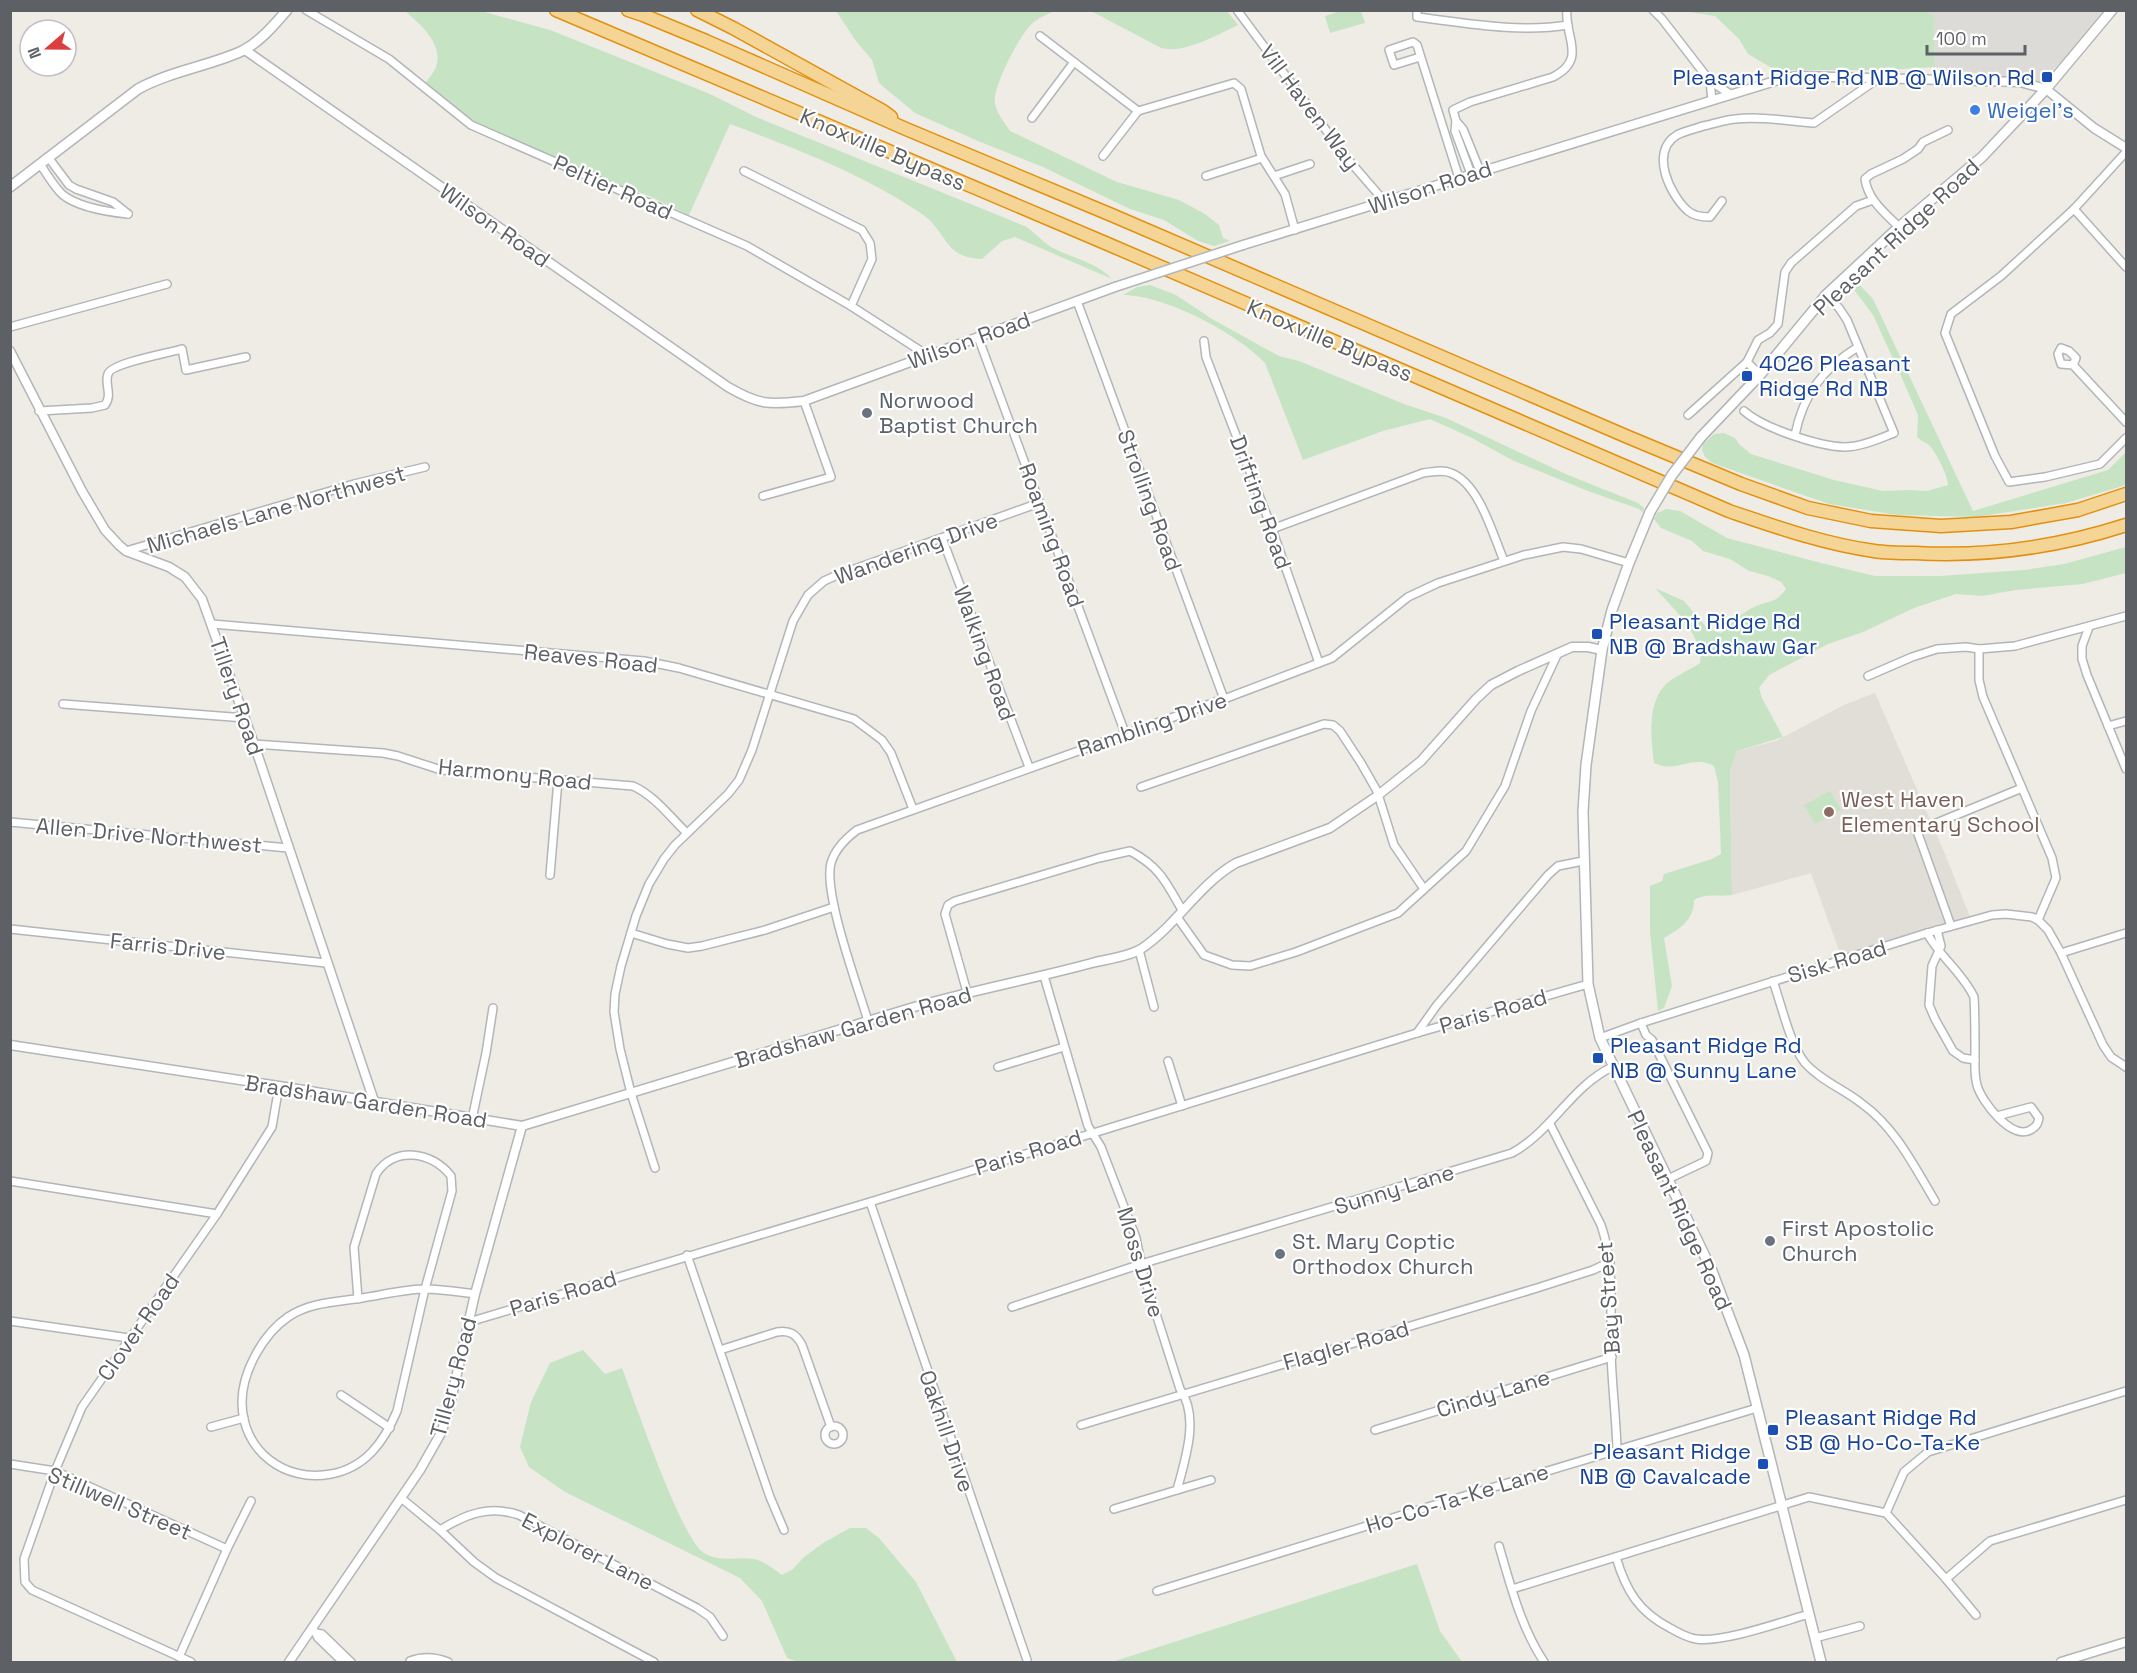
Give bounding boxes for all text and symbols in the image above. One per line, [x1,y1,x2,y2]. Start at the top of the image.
north arrow [18,18,78,78]
scale bar [1927,18,2024,56]
text: 100 m [1936,27,1987,50]
street label: Vill Haven Way [1254,39,1366,175]
text: N [23,44,46,62]
place label: Pleasant Ridge Rd NB @ Wilson Rd [1672,63,2035,91]
marker: Pleasant Ridge Rd NB @ Wilson Rd [2040,70,2054,84]
place label: Weigel's [1987,96,2074,124]
street label: Knoxville Bypass [796,101,970,197]
marker: Weigel's [1968,103,1982,117]
street label: Peltier Road [549,148,677,226]
street label: Pleasant Ridge Road [1807,153,1985,321]
street label: Wilson Road [1365,154,1495,220]
street label: Wilson Road [434,177,556,273]
street label: Knoxville Bypass [1243,292,1417,388]
street label: Wilson Road [904,305,1034,375]
place label: 4026 Pleasant Ridge Rd NB [1759,349,1911,402]
marker: 4026 Pleasant Ridge Rd NB [1740,369,1754,383]
place label: Norwood Baptist Church [879,386,1038,439]
marker: Norwood Baptist Church [860,406,874,420]
street label: Strolling Road [1111,425,1189,575]
street label: Drifting Road [1224,431,1298,573]
street label: Michaels Lane Northwest [143,459,409,559]
street label: Roaming Road [1013,459,1091,611]
street label: Wandering Drive [830,505,1002,591]
street label: Walking Road [948,582,1022,724]
place label: Pleasant Ridge Rd NB @ Bradshaw Gar [1609,607,1817,660]
marker: Pleasant Ridge Rd NB @ Bradshaw Gar [1590,627,1604,641]
street label: Tillery Road [204,633,270,759]
street label: Reaves Road [523,637,659,679]
street label: Rambling Drive [1074,685,1230,763]
street label: Harmony Road [437,752,593,796]
place label: West Haven Elementary School [1841,785,2040,838]
marker: West Haven Elementary School [1822,805,1836,819]
street label: Allen Drive Northwest [35,811,263,859]
street label: Farris Drive [109,926,227,966]
street label: Sisk Road [1784,933,1890,989]
street label: Bradshaw Garden Road [731,980,975,1074]
street label: Paris Road [1436,982,1550,1040]
place label: Pleasant Ridge Rd NB @ Sunny Lane [1610,1031,1802,1084]
marker: Pleasant Ridge Rd NB @ Sunny Lane [1591,1051,1605,1065]
street label: Bradshaw Garden Road [243,1068,489,1134]
street label: Pleasant Ridge Road [1621,1106,1739,1314]
street label: Paris Road [971,1122,1085,1182]
street label: Sunny Lane [1331,1157,1457,1221]
street label: Moss Drive [1111,1203,1171,1321]
place label: First Apostolic Church [1782,1214,1934,1267]
place label: St. Mary Coptic Orthodox Church [1292,1227,1473,1280]
marker: First Apostolic Church [1763,1234,1777,1248]
street label: Bay Street [1590,1241,1626,1355]
marker: St. Mary Coptic Orthodox Church [1273,1247,1287,1261]
street label: Paris Road [506,1263,620,1323]
street label: Clover Road [91,1268,185,1386]
street label: Tillery Road [424,1314,482,1440]
street label: Flagler Road [1280,1314,1412,1376]
street label: Cindy Lane [1433,1362,1553,1424]
street label: Oakhill Drive [913,1366,981,1496]
place label: Pleasant Ridge Rd SB @ Ho-Co-Ta-Ke [1785,1403,1980,1456]
marker: Pleasant Ridge Rd SB @ Ho-Co-Ta-Ke [1766,1423,1780,1437]
place label: Pleasant Ridge NB @ Cavalcade [1580,1437,1751,1490]
street label: Ho-Co-Ta-Ke Lane [1362,1457,1552,1539]
marker: Pleasant Ridge NB @ Cavalcade [1756,1457,1770,1471]
street label: Stillwell Street [44,1460,196,1546]
street label: Explorer Lane [517,1506,659,1596]

